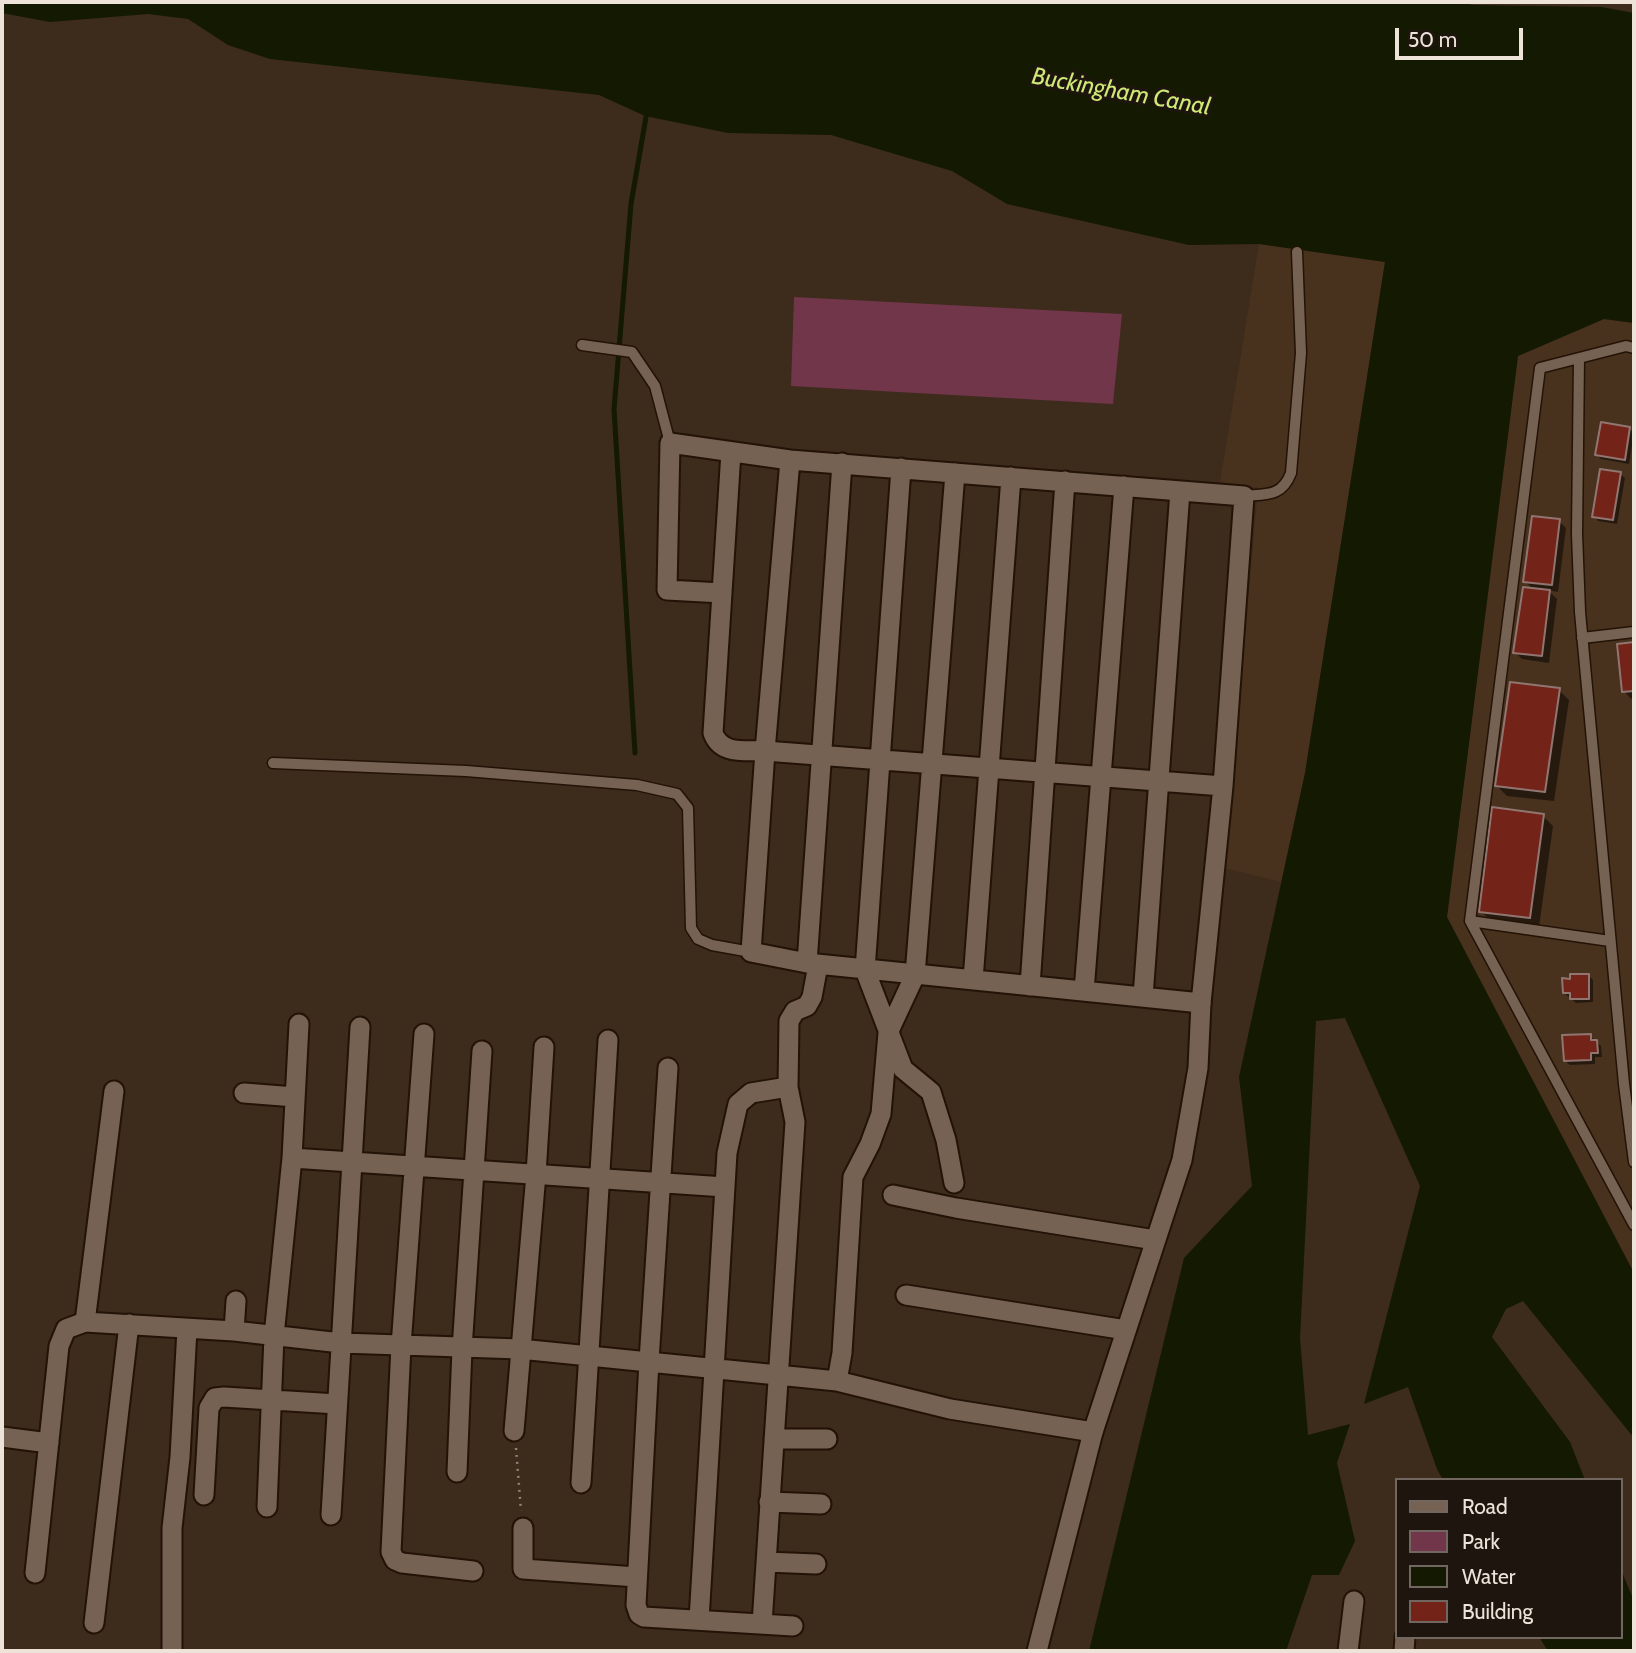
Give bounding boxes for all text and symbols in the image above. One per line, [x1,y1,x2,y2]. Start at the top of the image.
scale bar [1398,14,1526,58]
text: 50 m [1408,27,1457,52]
water label: Buckingham Canal [1030,62,1212,122]
legend [1394,1478,1622,1639]
text: Road [1462,1494,1508,1519]
text: Park [1462,1529,1500,1554]
text: Water [1462,1564,1515,1589]
text: Building [1462,1599,1533,1624]

